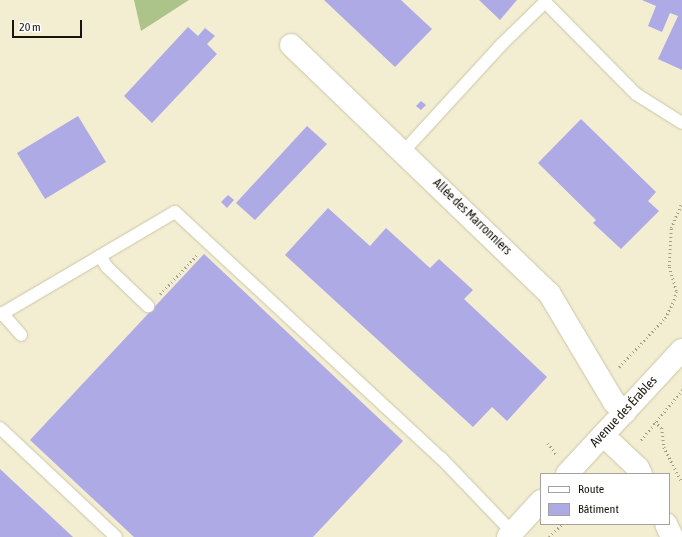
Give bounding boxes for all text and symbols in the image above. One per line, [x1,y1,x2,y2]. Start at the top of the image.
scale bar [14,12,84,38]
text: 20 m [19,20,41,34]
street label: Allée des Marronniers [429,175,515,259]
street label: Avenue des Érables [587,373,661,451]
legend [540,473,670,525]
text: Route [578,482,604,496]
text: Bâtiment [578,502,619,516]

